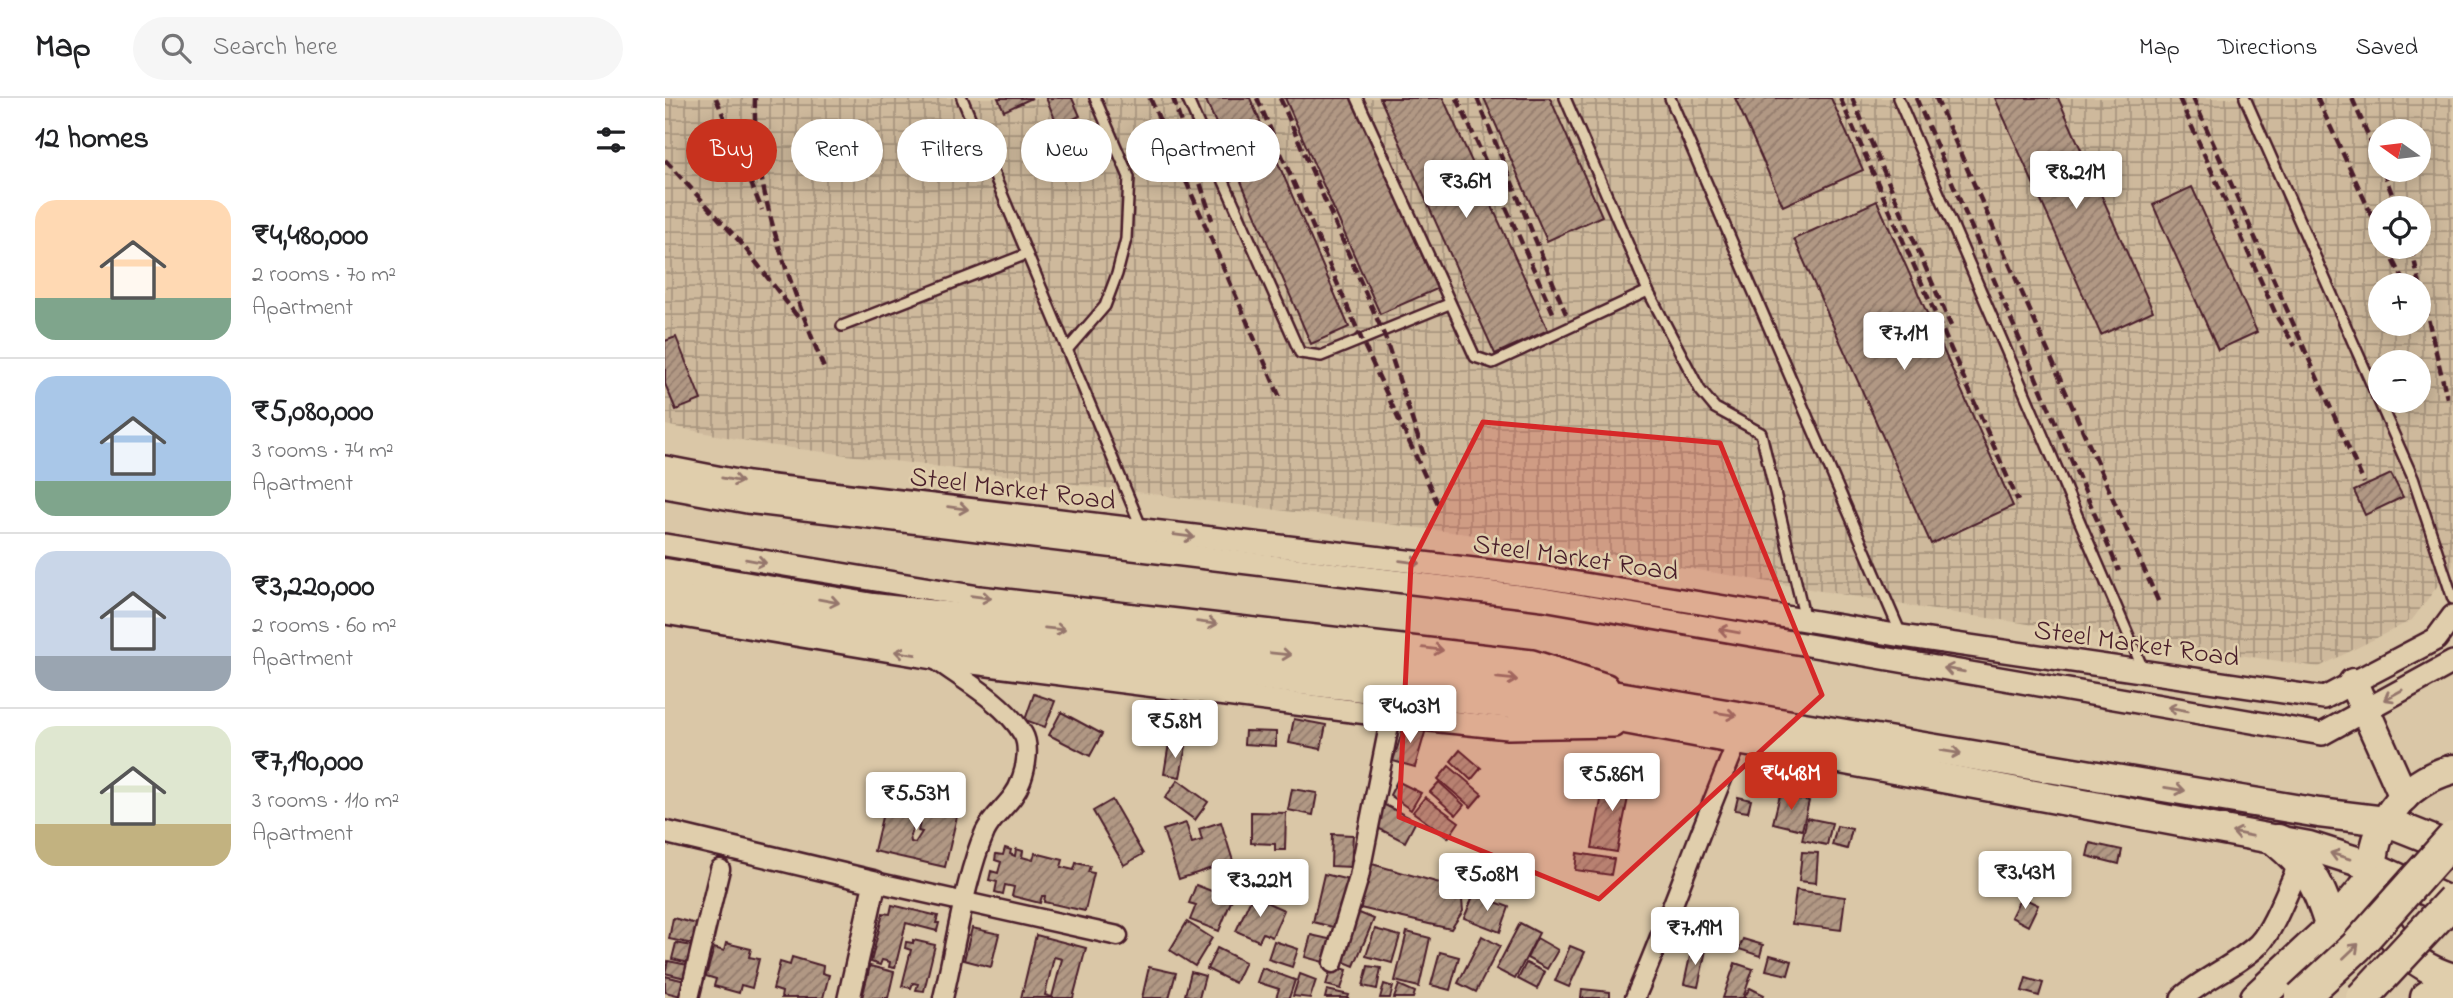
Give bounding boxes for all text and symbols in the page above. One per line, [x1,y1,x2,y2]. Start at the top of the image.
search box [133,17,623,80]
text: Map [35,24,91,72]
icon: search [157,29,195,67]
text: Search here [213,29,337,67]
text: Map [2139,31,2180,66]
text: Directions [2218,31,2317,66]
text: Saved [2355,31,2418,66]
text: 12 homes [35,118,149,162]
chip: Buy [686,119,777,182]
chip: Rent [791,119,883,182]
chip: Filters [897,119,1007,182]
chip: New [1021,119,1112,182]
chip: Apartment [1126,119,1280,182]
north arrow [2368,119,2431,182]
map controls [2368,119,2431,413]
icon: filters [592,121,630,159]
pin: ₹8.21M [2019,152,2133,211]
text: ₹8.21M [2046,157,2106,190]
pin: ₹3.6M [1417,160,1515,220]
text: ₹3.6M [1440,166,1492,199]
button: locate [2368,196,2431,259]
text: ₹4,480,000 [252,215,368,259]
icon: home [91,228,175,312]
text: 2 rooms · 70 m² [252,259,396,292]
button: + [2368,273,2431,336]
text: Apartment [252,292,353,325]
pin: ₹7.1M [1855,313,1953,372]
text: ₹7.1M [1879,318,1929,351]
button: − [2368,350,2431,413]
text: ₹5,080,000 [252,391,374,435]
icon: home [91,404,175,488]
text: 3 rooms · 74 m² [252,435,394,468]
street label: Steel Market Road [907,458,1118,523]
text: Apartment [252,468,353,501]
one-way arrow [720,473,743,487]
one-way arrow [946,502,969,515]
street label: Steel Market Road [1470,525,1681,594]
one-way arrow [1172,529,1194,542]
one-way arrow [744,555,767,568]
one-way arrow [1398,555,1420,568]
text: ₹3,220,000 [252,566,374,610]
icon: home [91,579,175,663]
one-way arrow [969,591,992,604]
one-way arrow [817,595,840,608]
text: 2 rooms · 60 m² [252,610,397,643]
street label: Steel Market Road [2031,611,2242,680]
one-way arrow [1195,617,1218,630]
one-way arrow [1043,622,1065,635]
one-way arrow [1718,624,1741,638]
one-way arrow [1421,642,1444,655]
text: Apartment [252,643,353,676]
one-way arrow [894,646,917,659]
one-way arrow [1269,647,1292,660]
one-way arrow [1943,663,1966,676]
one-way arrow [1495,673,1518,686]
pin: ₹4.03M [1353,686,1467,745]
one-way arrow [2383,689,2404,702]
text: ₹4.03M [1379,691,1441,724]
pin: ₹5.8M [1126,700,1224,760]
one-way arrow [2167,702,2190,715]
text: ₹5.8M [1148,706,1202,739]
one-way arrow [1714,708,1737,721]
text: ₹7,190,000 [252,741,363,785]
one-way arrow [1939,746,1962,759]
pin: ₹4.48M [1734,752,1848,812]
icon: home [91,754,175,838]
pin: ₹5.86M [1555,754,1669,813]
text: ₹4.48M [1761,758,1821,791]
text: ₹5.86M [1580,759,1644,792]
pin: ₹5.53M [859,772,973,832]
text: ₹5.53M [882,778,950,811]
one-way arrow [2163,783,2186,796]
text: 3 rooms · 110 m² [252,785,399,818]
text: Apartment [252,818,353,851]
one-way arrow [2231,827,2254,840]
one-way arrow [2330,849,2352,861]
pin: ₹3.43M [1968,852,2082,911]
pin: ₹5.08M [1430,854,1544,913]
text: ₹3.43M [1995,857,2055,890]
text: ₹5.08M [1455,859,1519,892]
pin: ₹3.22M [1203,860,1317,919]
text: ₹3.22M [1228,865,1292,898]
pin: ₹7.19M [1638,908,1752,967]
text: ₹7.19M [1667,913,1723,946]
one-way arrow [2342,943,2359,960]

